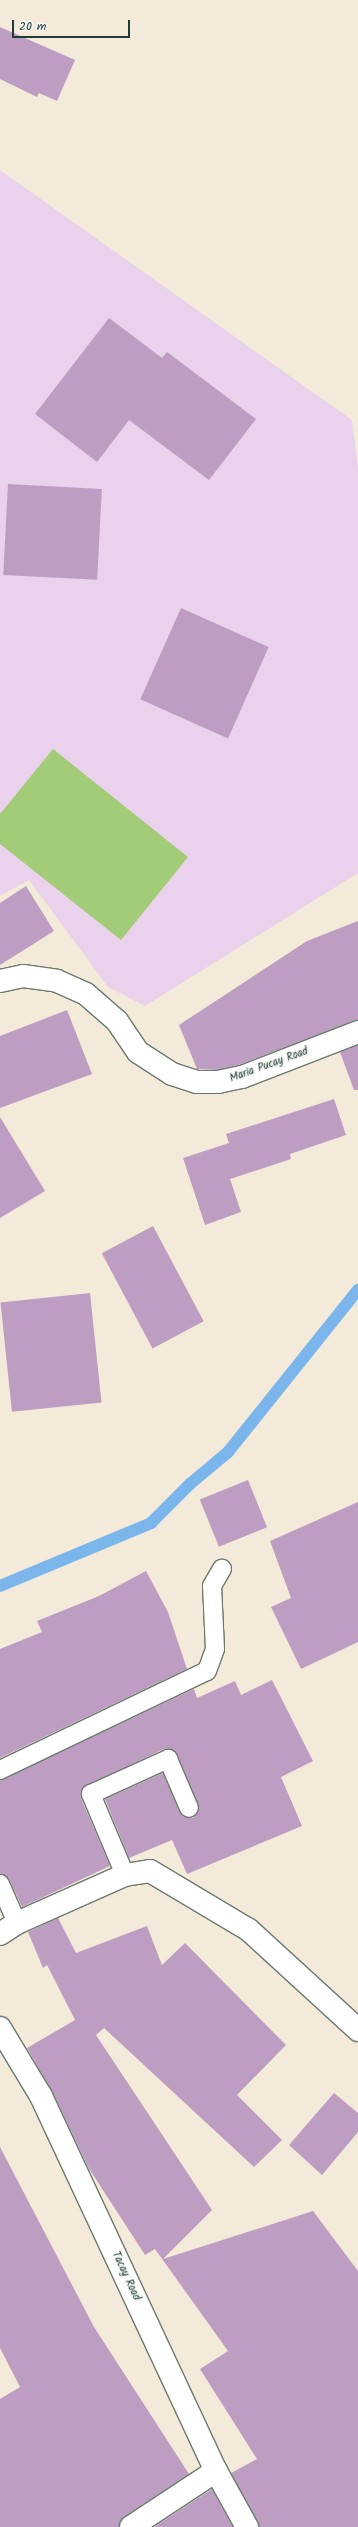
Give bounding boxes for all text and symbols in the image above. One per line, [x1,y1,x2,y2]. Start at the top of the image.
scale bar [14,12,132,38]
text: 20 m [19,17,46,36]
street label: Maria Pucay Road [228,1045,310,1085]
street label: Tacay Road [109,2249,143,2303]

